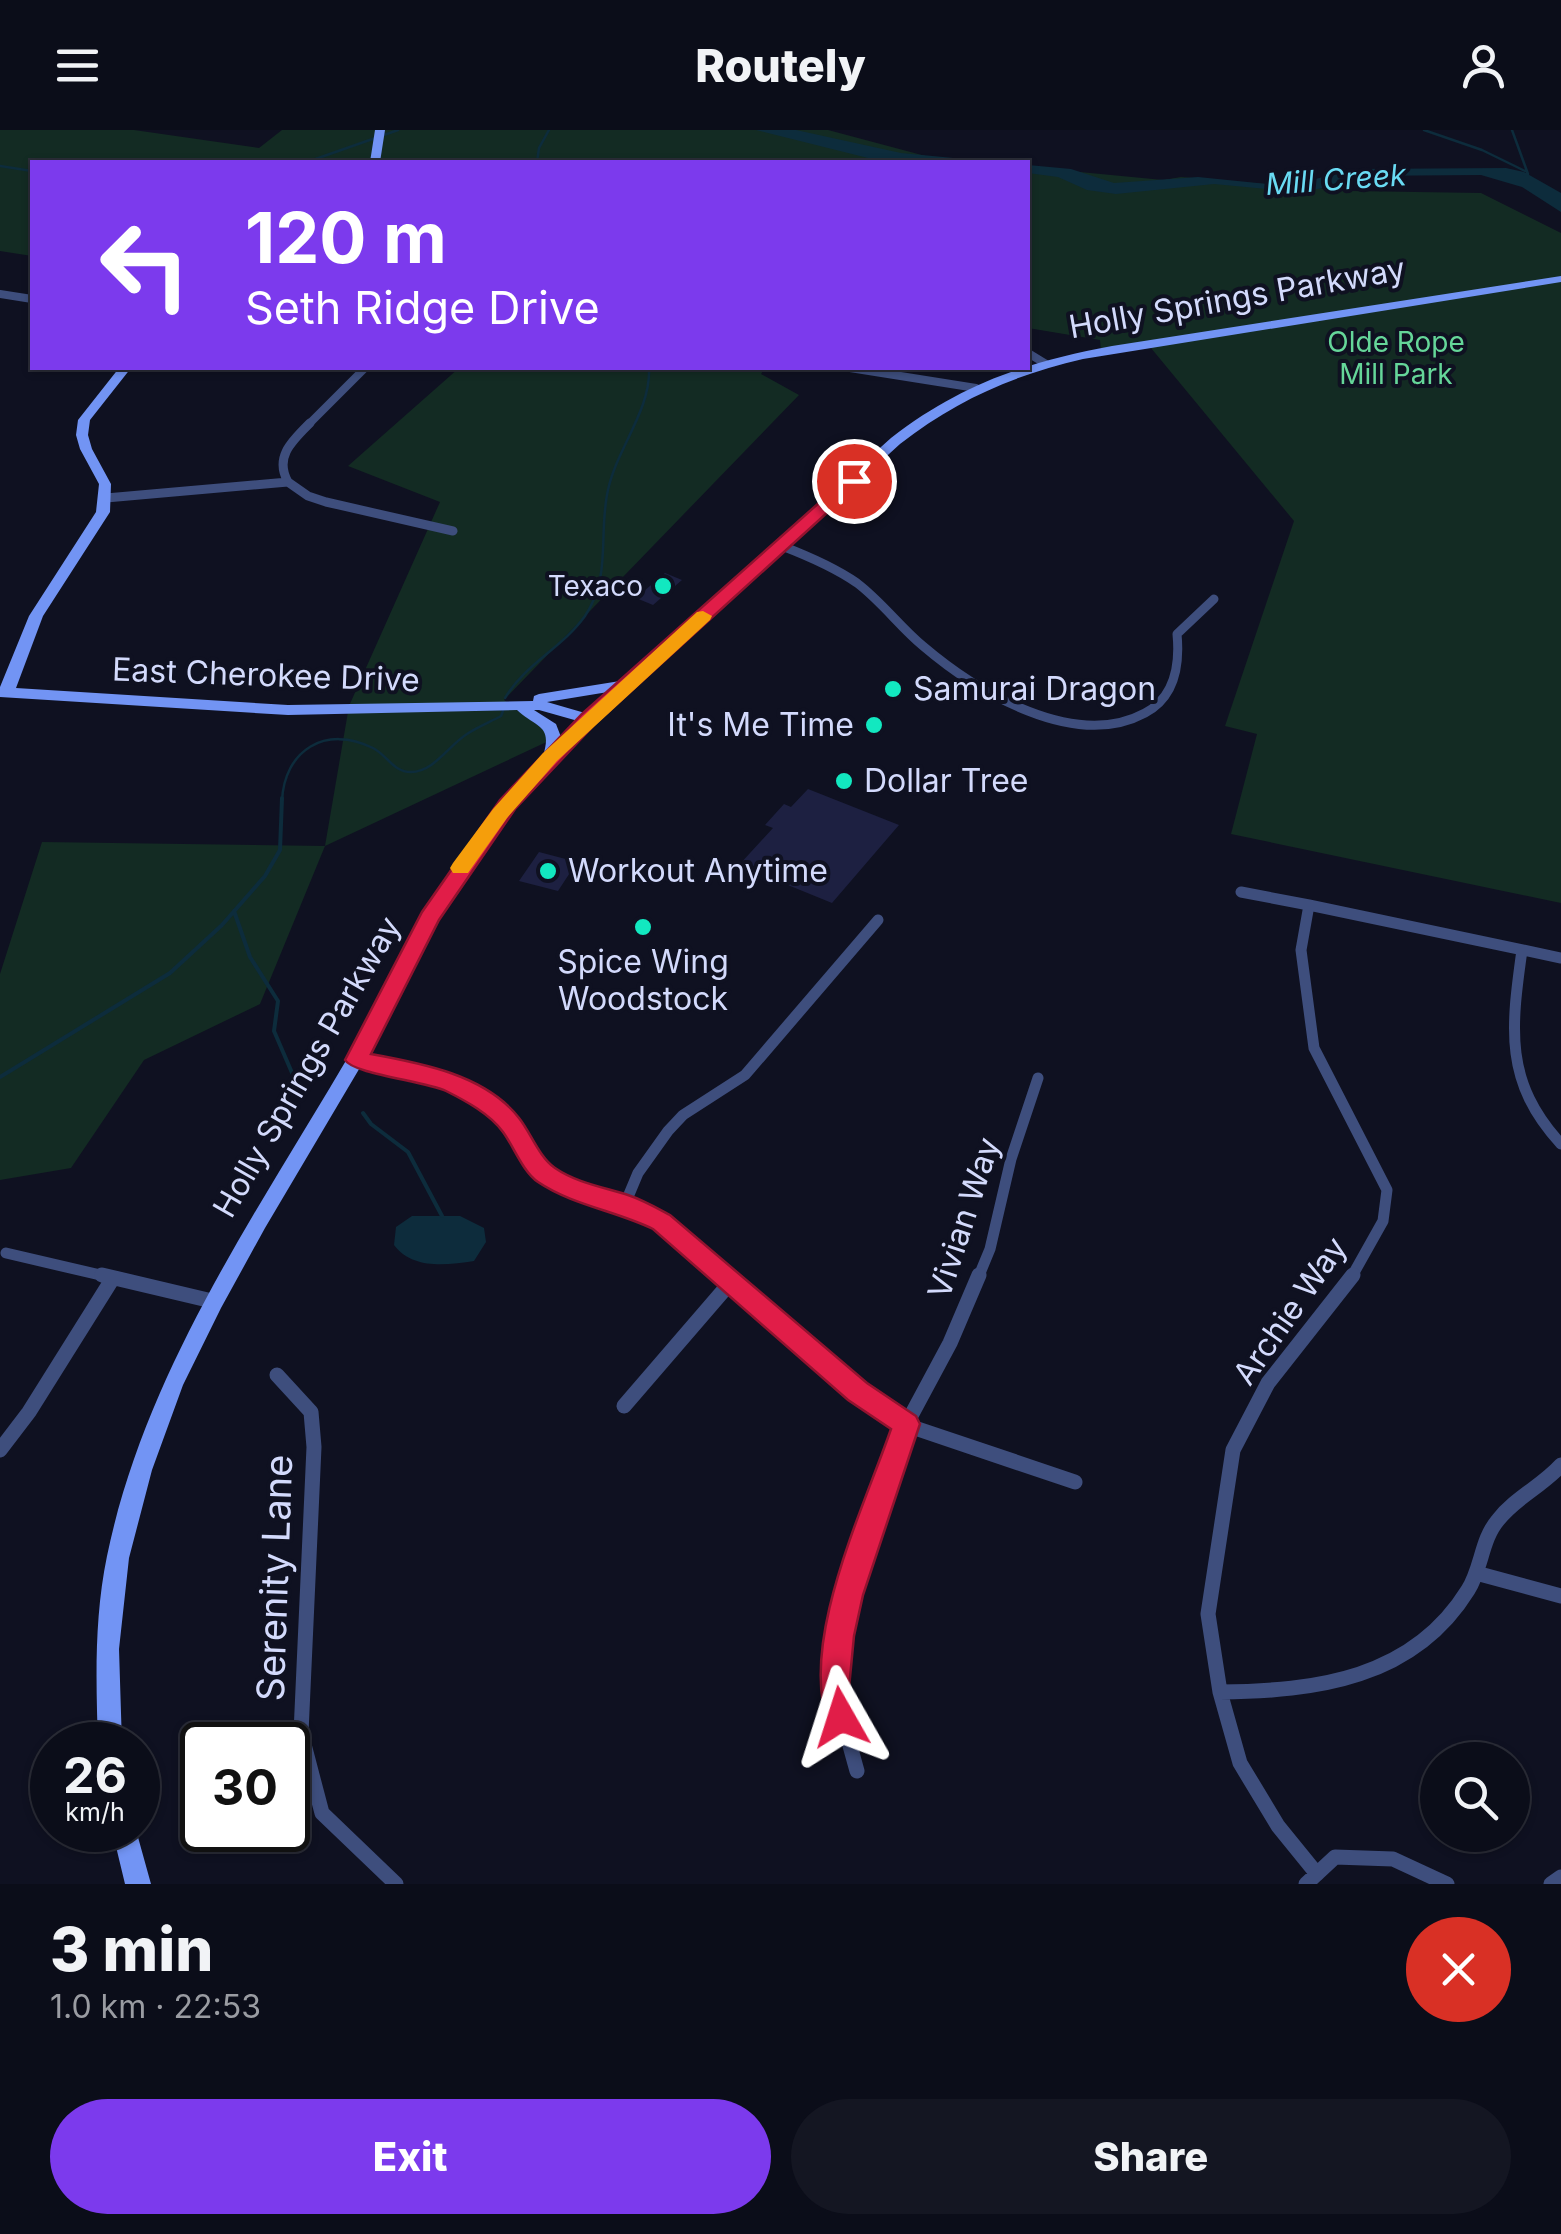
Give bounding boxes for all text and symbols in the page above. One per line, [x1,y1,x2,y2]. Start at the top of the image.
icon: menu [50,38,105,93]
text: Routely [695,38,866,93]
icon: person [1456,38,1511,93]
water label: Mill Creek [1264,156,1408,202]
text: 120 m [245,195,447,280]
icon: left [80,200,210,330]
street label: Holly Springs Parkway [1066,249,1408,346]
text: Seth Ridge Drive [245,280,600,335]
park label: Olde Rope Mill Park [1327,325,1465,391]
pin [812,439,897,524]
icon: arrive [827,454,882,509]
place label: Texaco [548,569,643,603]
marker: Texaco [652,575,674,597]
street label: East Cherokee Drive [112,650,420,699]
place label: Samurai Dragon [913,669,1156,708]
marker: Samurai Dragon [882,678,904,700]
place label: It's Me Time [667,705,854,744]
marker: It's Me Time [863,714,885,736]
place label: Dollar Tree [864,761,1028,800]
marker: Dollar Tree [833,770,855,792]
place label: Workout Anytime [568,851,828,890]
marker: Workout Anytime [537,860,559,882]
street label: Holly Springs Parkway [205,909,409,1224]
marker: Spice Wing Woodstock [632,916,654,938]
place label: Spice Wing Woodstock [557,942,729,1018]
street label: Vivian Way [919,1132,1008,1303]
street label: Archie Way [1224,1229,1355,1392]
street label: Serenity Lane [247,1454,301,1702]
position arrow [789,1665,893,1769]
speed limit sign: 30 [180,1722,310,1852]
map controls [1420,1742,1530,1852]
button: search [1420,1742,1530,1852]
text: 26 [63,1745,127,1805]
text: km/h [65,1797,125,1827]
text: 3 min [50,1913,213,1985]
button: close [1406,1917,1511,2022]
text: 1.0 km · 22:53 [50,1987,261,2026]
button: Exit [50,2099,771,2214]
button: Share [791,2099,1511,2214]

